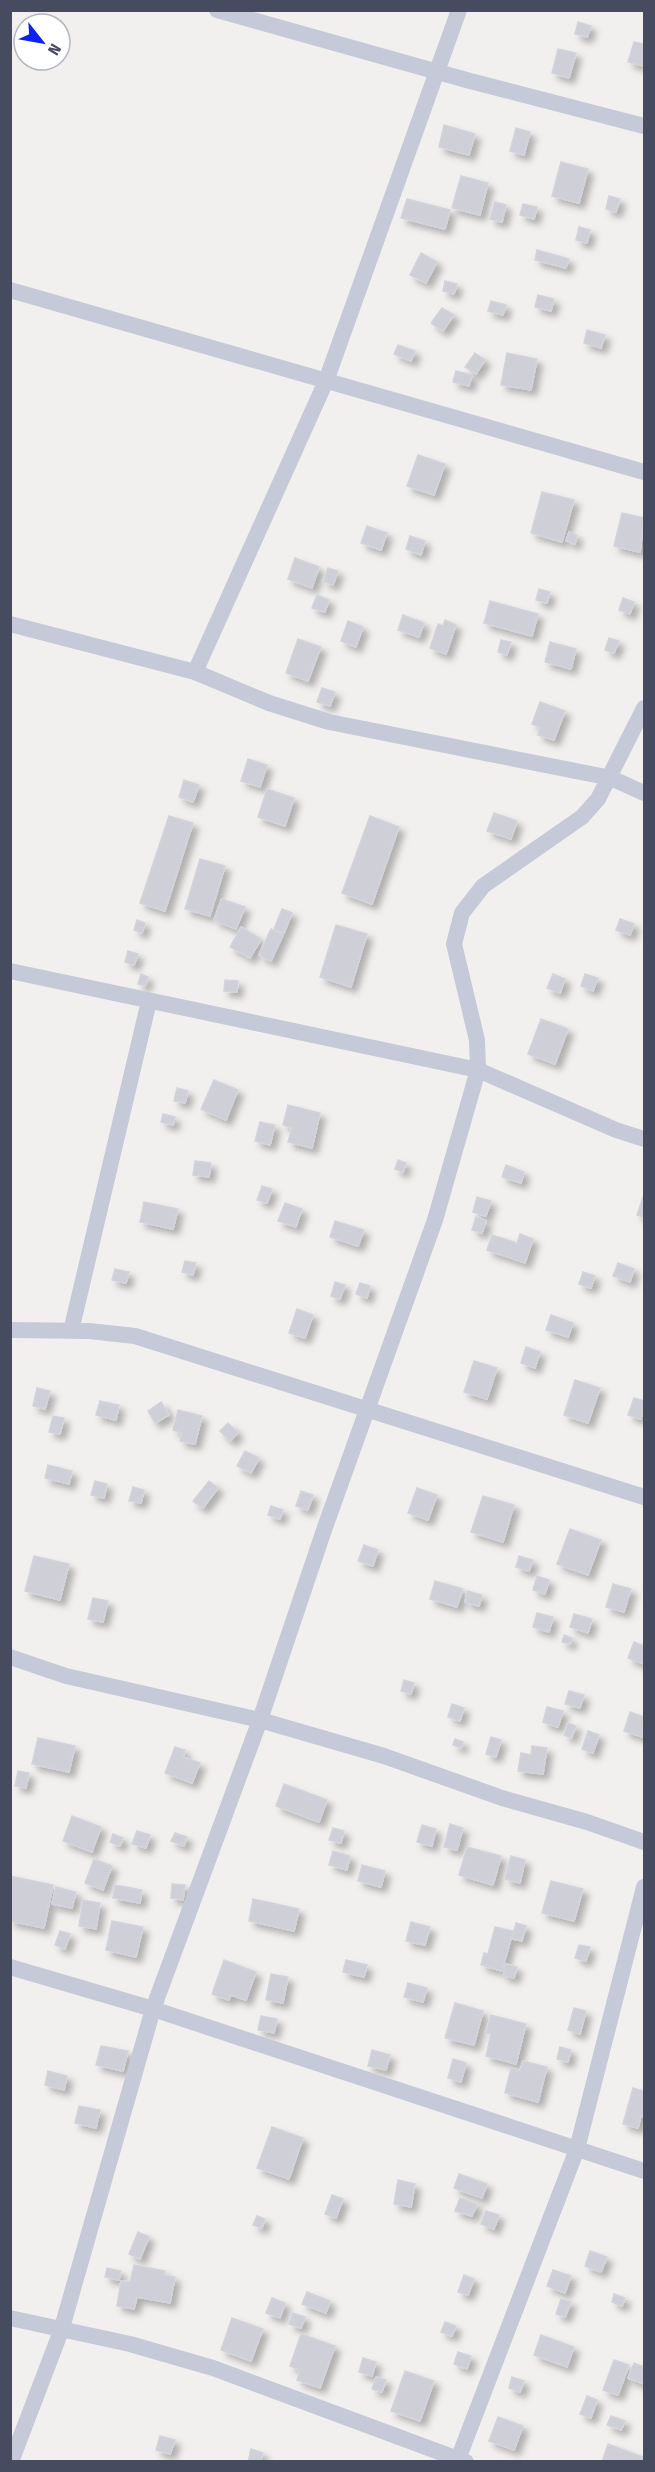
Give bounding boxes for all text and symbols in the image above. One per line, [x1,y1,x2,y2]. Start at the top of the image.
north arrow [12,12,72,72]
text: N [44,40,65,58]

